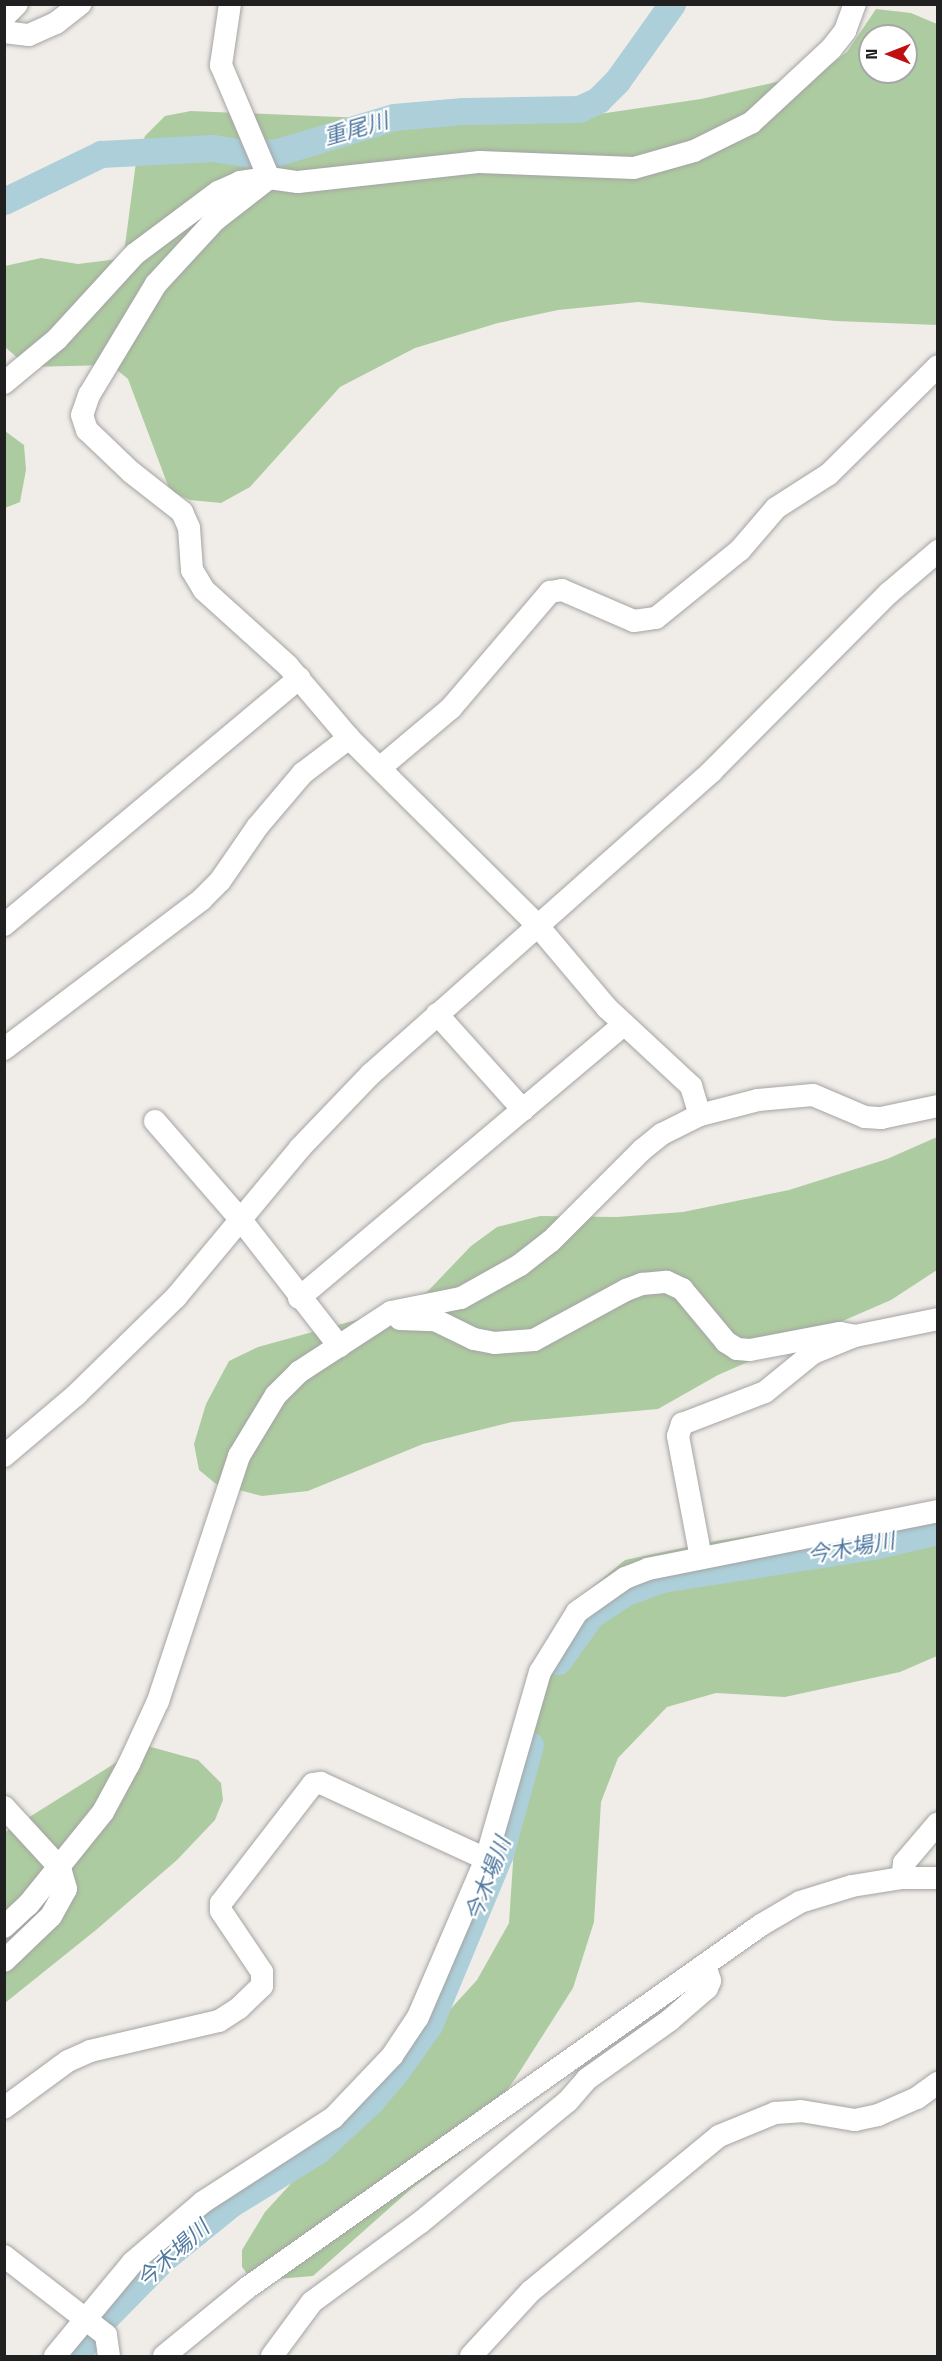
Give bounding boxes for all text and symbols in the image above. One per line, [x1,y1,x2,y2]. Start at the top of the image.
north arrow [858,24,918,84]
text: N [861,49,882,59]
water label: 重尾川 [321,107,391,151]
water label: 今木場川 [805,1527,897,1569]
water label: 今木場川 [460,1833,516,1925]
water label: 今木場川 [131,2215,215,2293]

